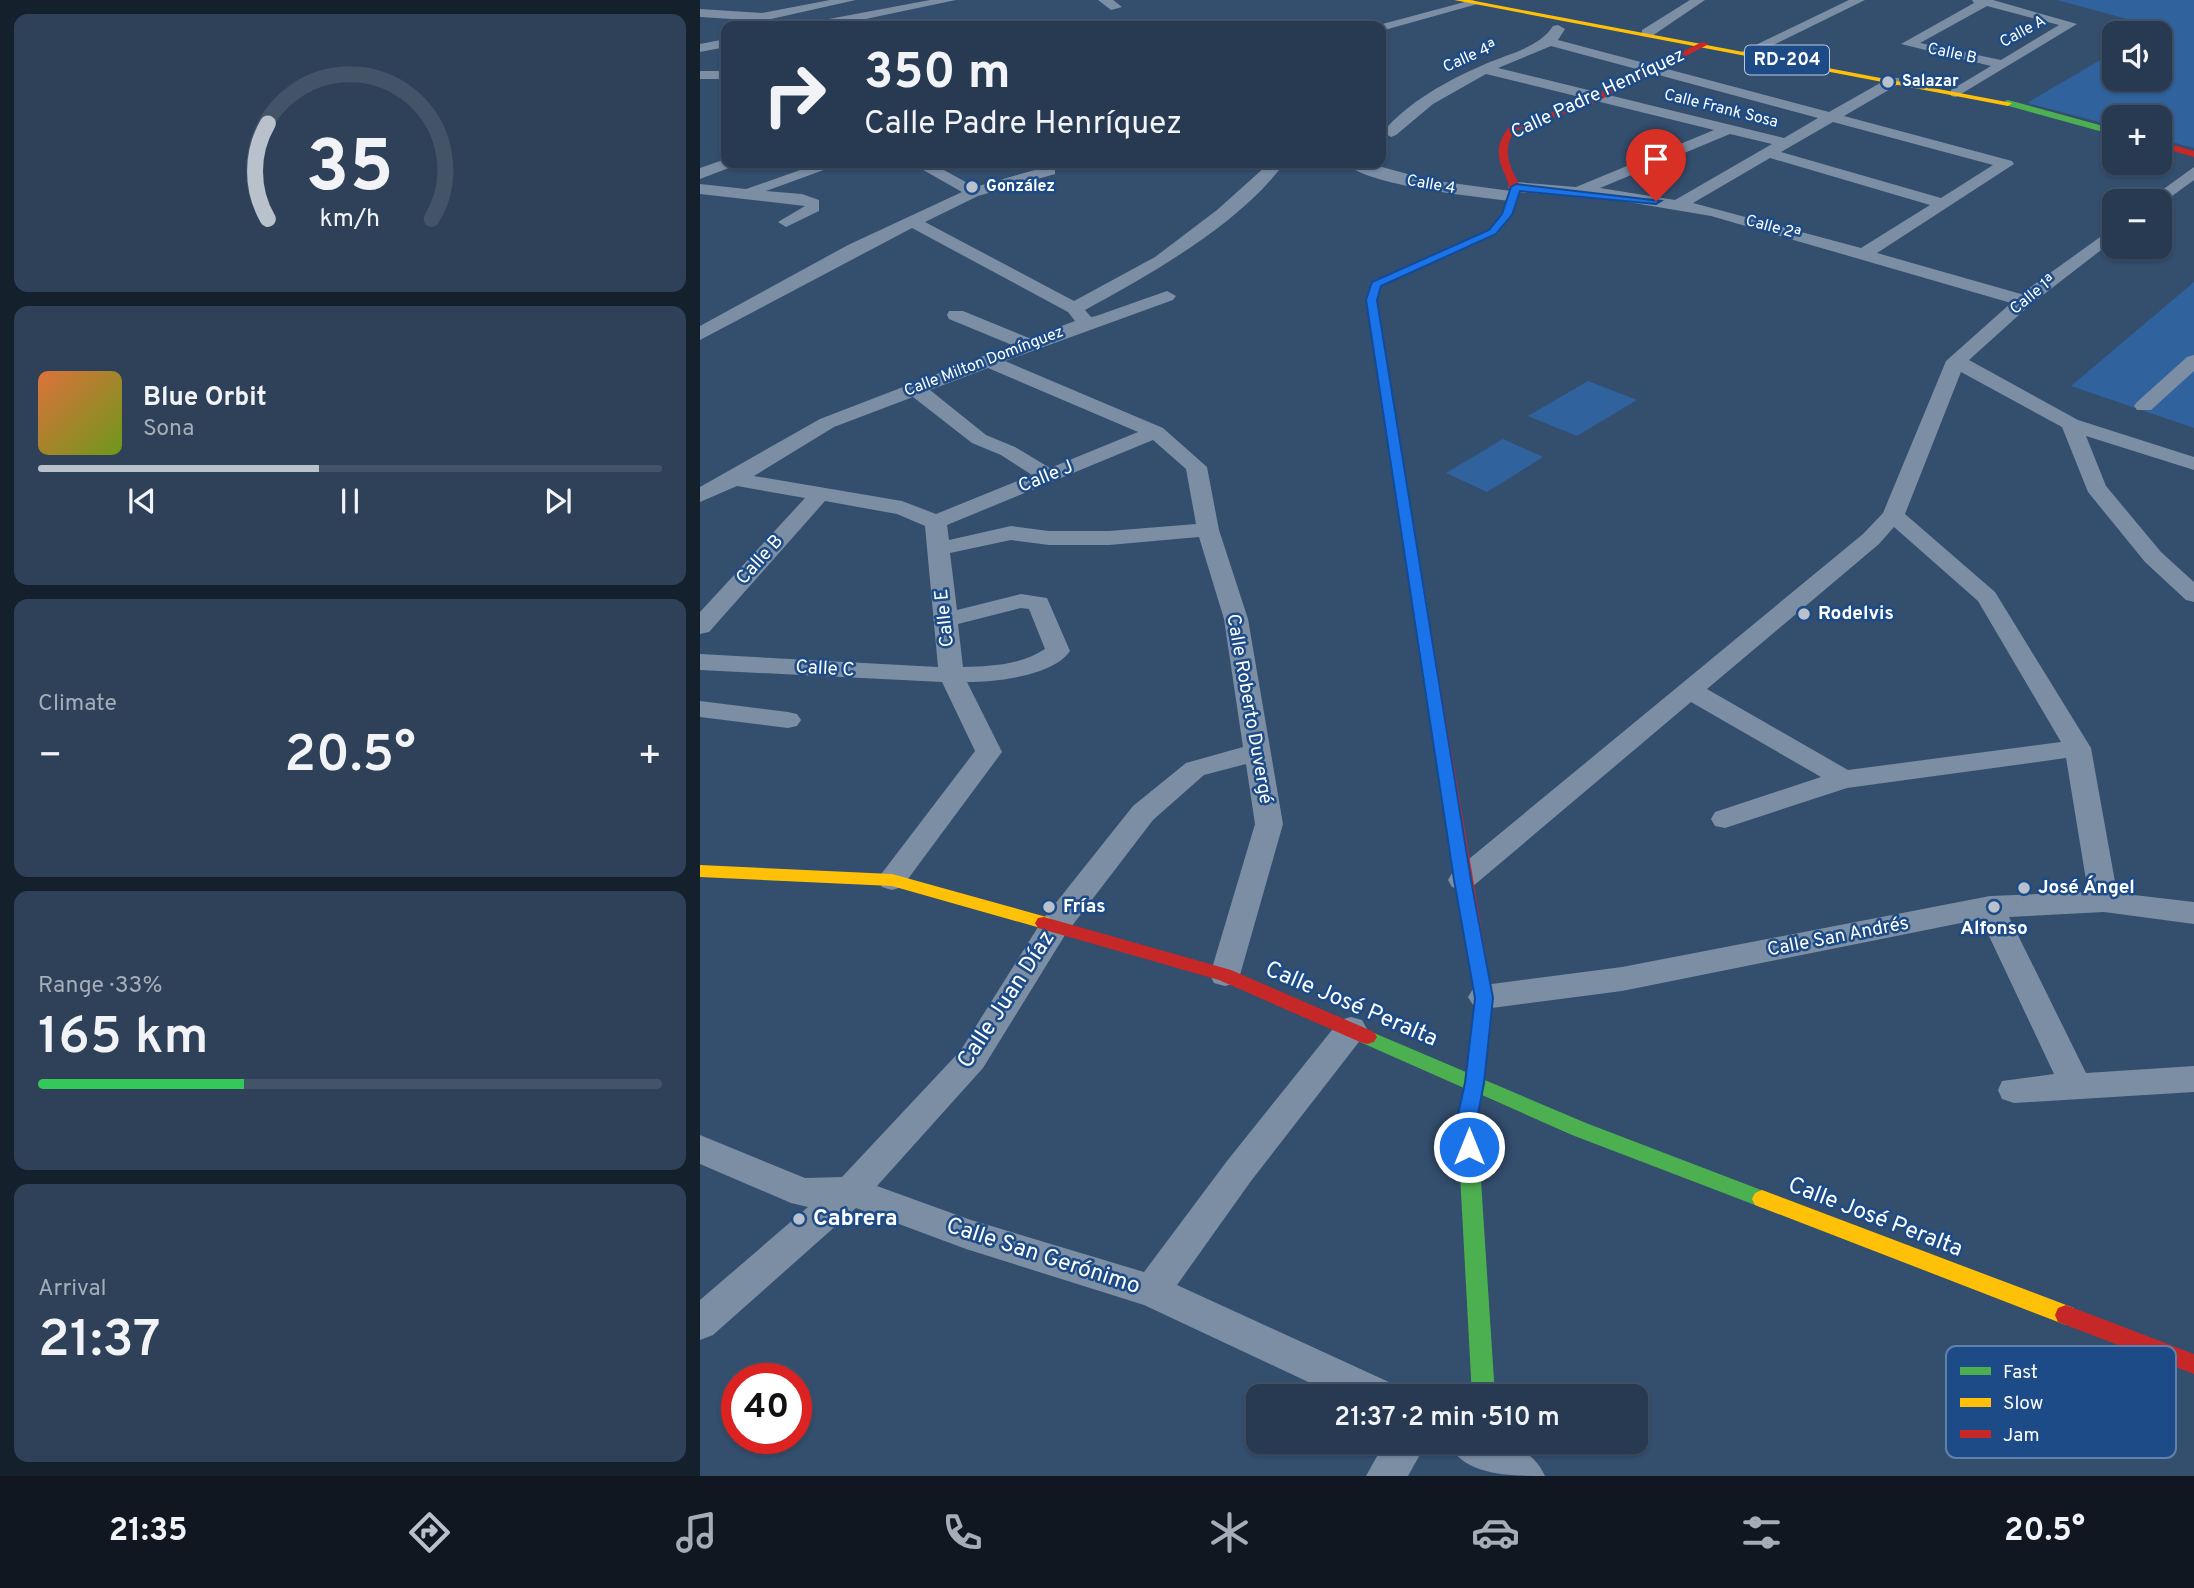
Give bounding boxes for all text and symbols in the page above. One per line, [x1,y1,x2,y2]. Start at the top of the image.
street label: Calle A [1996,11,2050,53]
map controls [2102,21,2172,259]
button: sound [2102,21,2172,91]
street label: Calle 4ª [1440,36,1500,78]
street label: Calle B [1925,39,1979,69]
street label: Calle Padre Henríquez [1507,43,1689,145]
text: 350 m [864,44,1011,106]
road number: RD-204 [1745,46,1829,74]
icon: right [749,49,840,140]
place label: Salazar [1902,72,1959,92]
marker: Salazar [1880,74,1896,90]
street label: Calle Frank Sosa [1662,85,1780,133]
text: Calle Padre Henríquez [864,105,1182,145]
button: + [2102,105,2172,175]
text: 35 [306,126,394,218]
pin [1626,129,1686,201]
icon: arrive [1637,140,1675,178]
street label: Calle 4 [1405,171,1457,199]
place label: González [986,177,1055,197]
marker: González [964,179,980,195]
button: − [2102,189,2172,259]
text: km/h [320,204,380,236]
street label: Calle 2ª [1743,211,1803,245]
street label: Calle 1ª [2006,271,2060,319]
street label: Calle Milton Domínguez [901,322,1067,402]
text: Blue Orbit [143,382,267,415]
text: Sona [143,415,194,444]
street label: Calle J [1015,455,1077,499]
icon: previous [123,482,161,520]
icon: pause [331,482,369,520]
icon: next [539,482,577,520]
street label: Calle B [731,530,789,590]
street label: Calle E [930,588,960,648]
place label: Rodelvis [1818,602,1894,626]
marker: Rodelvis [1796,606,1812,622]
street label: Calle Roberto Duvergé [1220,612,1278,806]
street label: Calle C [795,655,855,683]
text: Climate [38,690,117,719]
text: 20.5° [284,724,416,790]
text: − [38,733,63,782]
text: + [637,733,662,782]
place label: José Ángel [2038,875,2135,900]
marker: José Ángel [2016,880,2032,896]
place label: Frías [1063,895,1106,919]
marker: Frías [1041,899,1057,915]
marker: Alfonso [1986,899,2002,915]
street label: Calle San Andrés [1765,912,1911,962]
place label: Alfonso [1960,917,2028,941]
street label: Calle Juan Díaz [952,926,1062,1074]
street label: Calle José Peralta [1260,956,1442,1054]
text: Range · 33% [38,972,162,1001]
text: 165 km [38,1006,208,1072]
position arrow [1432,1110,1506,1184]
street label: Calle José Peralta [1784,1171,1966,1265]
place label: Cabrera [813,1205,898,1234]
marker: Cabrera [791,1211,807,1227]
street label: Calle San Gerónimo [942,1212,1144,1302]
text: Arrival [38,1275,107,1304]
text: 21:37 [38,1309,161,1375]
legend [1946,1346,2176,1458]
text: Fast [2003,1361,2038,1385]
speed limit sign: 40 [721,1363,812,1454]
text: Slow [2003,1392,2043,1416]
text: 21:37 · 2 min · 510 m [1334,1402,1560,1435]
text: Jam [2003,1424,2040,1448]
icon: directions [405,1508,454,1557]
icon: music [672,1508,721,1557]
icon: phone [938,1508,987,1557]
icon: climate [1205,1508,1254,1557]
icon: car [1471,1508,1520,1557]
icon: filters [1737,1508,1786,1557]
text: 21:35 [109,1512,188,1552]
text: 20.5° [2004,1512,2085,1552]

